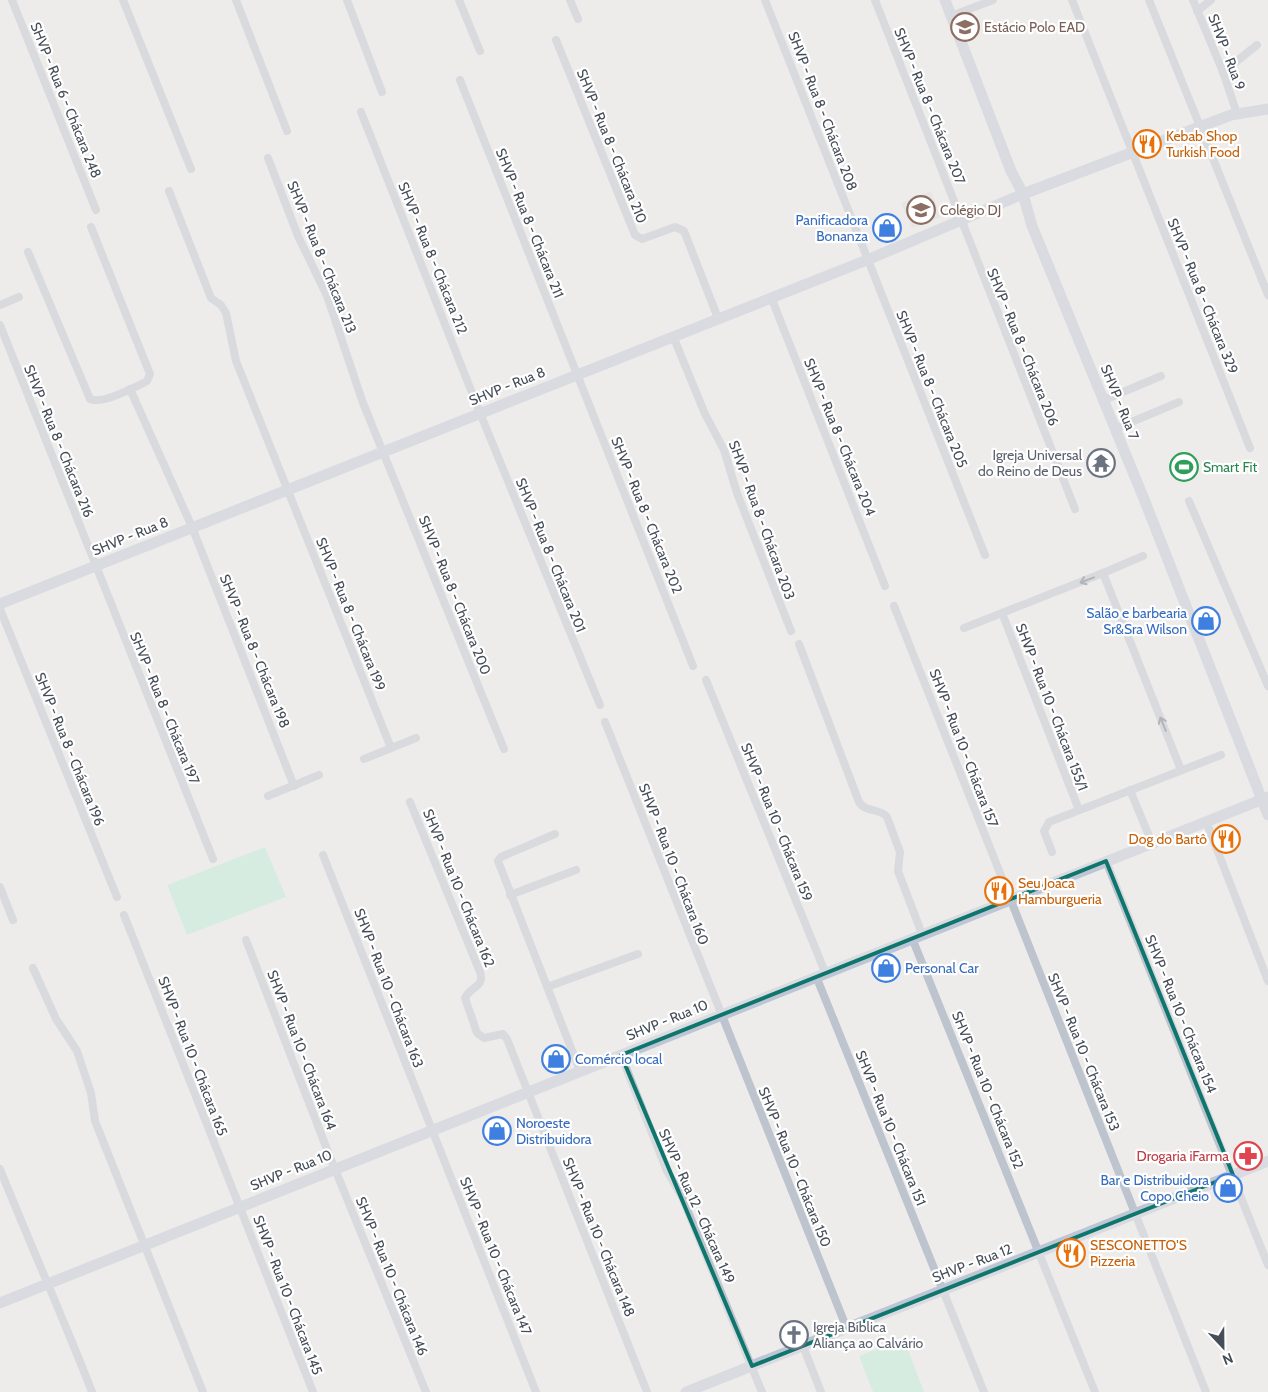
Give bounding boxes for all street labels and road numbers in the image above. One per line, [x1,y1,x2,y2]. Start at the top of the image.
street label: SHVP - Rua 9 [1204,11,1250,93]
street label: SHVP - Rua 6 - Chácara 248 [26,19,106,181]
street label: SHVP - Rua 8 - Chácara 207 [890,25,970,187]
street label: SHVP - Rua 8 - Chácara 208 [784,29,862,193]
street label: SHVP - Rua 8 - Chácara 210 [573,66,651,226]
street label: SHVP - Rua 8 - Chácara 211 [492,146,568,300]
street label: SHVP - Rua 8 - Chácara 213 [283,178,361,336]
street label: SHVP - Rua 8 - Chácara 212 [394,179,472,337]
street label: SHVP - Rua 8 - Chácara 329 [1164,216,1242,376]
street label: SHVP - Rua 8 - Chácara 206 [983,266,1063,428]
street label: SHVP - Rua 8 - Chácara 205 [892,308,972,470]
street label: SHVP - Rua 8 - Chácara 204 [800,356,880,518]
street label: SHVP - Rua 8 - Chácara 216 [20,362,98,520]
street label: SHVP - Rua 7 [1097,362,1143,442]
street label: SHVP - Rua 8 [466,363,548,409]
street label: SHVP - Rua 8 - Chácara 202 [607,434,687,596]
street label: SHVP - Rua 8 - Chácara 203 [725,438,799,602]
street label: SHVP - Rua 8 - Chácara 201 [512,475,590,635]
street label: SHVP - Rua 8 [89,513,171,559]
street label: SHVP - Rua 8 - Chácara 200 [415,513,495,677]
street label: SHVP - Rua 8 - Chácara 199 [312,535,390,693]
street label: SHVP - Rua 8 - Chácara 198 [216,571,294,731]
street label: SHVP - Rua 10 - Chácara 155/1 [1012,621,1092,793]
street label: SHVP - Rua 8 - Chácara 197 [126,629,204,787]
street label: SHVP - Rua 10 - Chácara 157 [925,666,1003,830]
street label: SHVP - Rua 8 - Chácara 196 [31,670,109,828]
street label: SHVP - Rua 10 - Chácara 159 [737,740,817,904]
street label: SHVP - Rua 10 - Chácara 160 [635,781,713,947]
street label: SHVP - Rua 10 - Chácara 162 [419,806,499,970]
street label: SHVP - Rua 10 - Chácara 163 [350,906,428,1070]
street label: SHVP - Rua 10 - Chácara 154 [1141,932,1221,1096]
street label: SHVP - Rua 10 - Chácara 164 [263,968,341,1132]
street label: SHVP - Rua 10 - Chácara 153 [1044,970,1124,1134]
street label: SHVP - Rua 10 - Chácara 165 [154,974,232,1138]
street label: SHVP - Rua 10 [623,995,711,1045]
street label: SHVP - Rua 10 - Chácara 152 [948,1008,1028,1172]
street label: SHVP - Rua 10 - Chácara 151 [852,1048,930,1208]
street label: SHVP - Rua 10 - Chácara 150 [755,1084,835,1250]
street label: SHVP - Rua 12 - Chácara 149 [655,1126,739,1286]
street label: SHVP - Rua 10 [247,1145,335,1195]
street label: SHVP - Rua 10 - Chácara 148 [559,1155,639,1319]
street label: SHVP - Rua 10 - Chácara 147 [456,1174,536,1338]
street label: SHVP - Rua 10 - Chácara 146 [352,1194,432,1358]
street label: SHVP - Rua 10 - Chácara 145 [249,1213,327,1377]
street label: SHVP - Rua 12 [929,1240,1015,1286]

